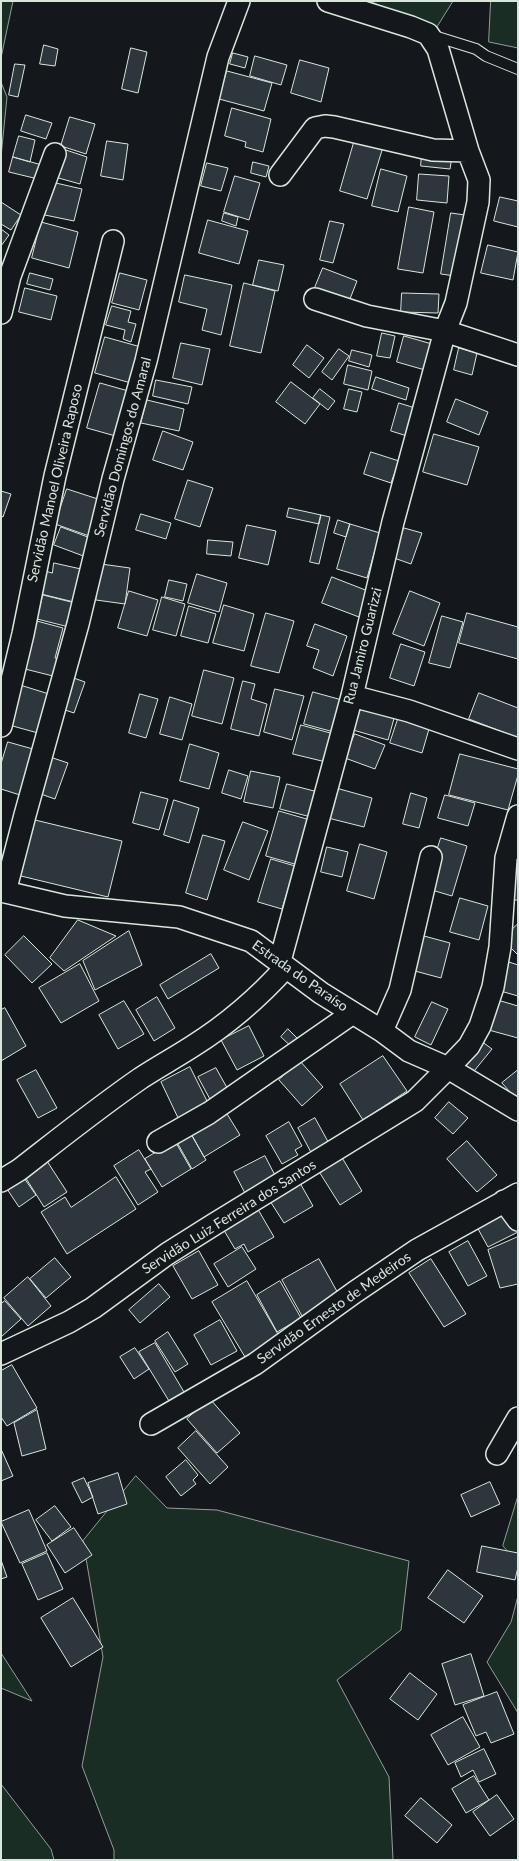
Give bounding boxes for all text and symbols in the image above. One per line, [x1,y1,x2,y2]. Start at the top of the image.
street label: Servidão Domingos do Amaral [91,355,155,539]
street label: Servidão Manoel Oliveira Raposo [24,382,86,584]
street label: Rua Jamiro Guarizzi [340,586,386,706]
street label: Estrada do Paraíso [249,937,351,1015]
street label: Servidão Luiz Ferreira dos Santos [139,1156,319,1278]
street label: Servidão Ernesto de Medeiros [254,1248,414,1368]

